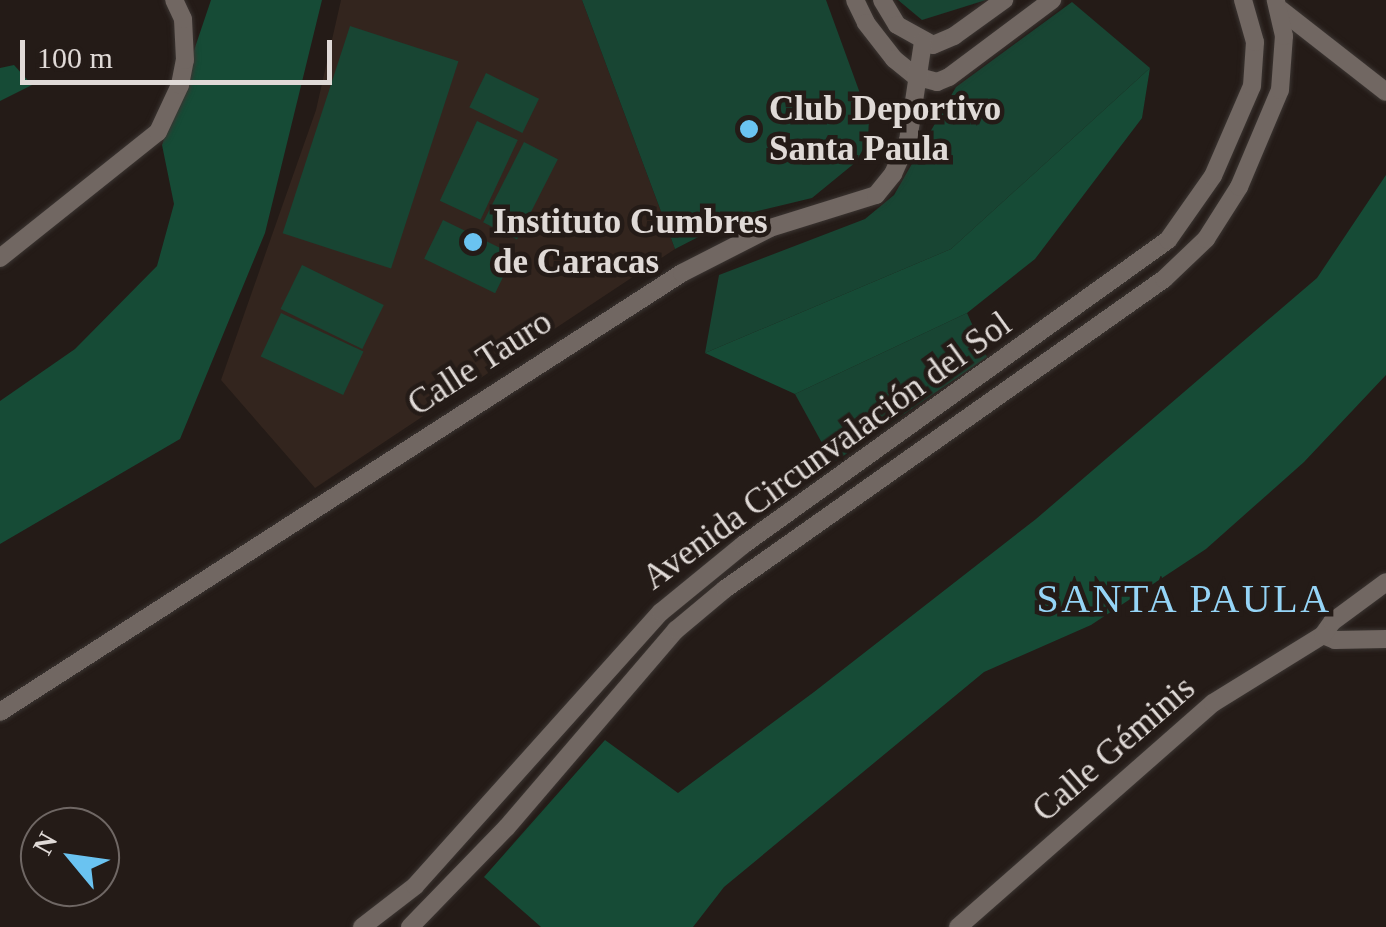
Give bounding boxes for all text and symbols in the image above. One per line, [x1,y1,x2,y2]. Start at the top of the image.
scale bar [25,20,338,82]
text: 100 m [37,41,113,74]
place label: Club Deportivo Santa Paula [769,88,1001,170]
marker: Club Deportivo Santa Paula [738,118,760,140]
place label: Instituto Cumbres de Caracas [493,201,768,283]
marker: Instituto Cumbres de Caracas [462,231,484,253]
street label: Calle Tauro [400,301,560,425]
street label: Avenida Circunvalación del Sol [634,303,1020,599]
district label: SANTA PAULA [1035,575,1333,623]
street label: Calle Géminis [1024,667,1204,831]
north arrow [20,807,120,907]
text: N [27,827,64,860]

